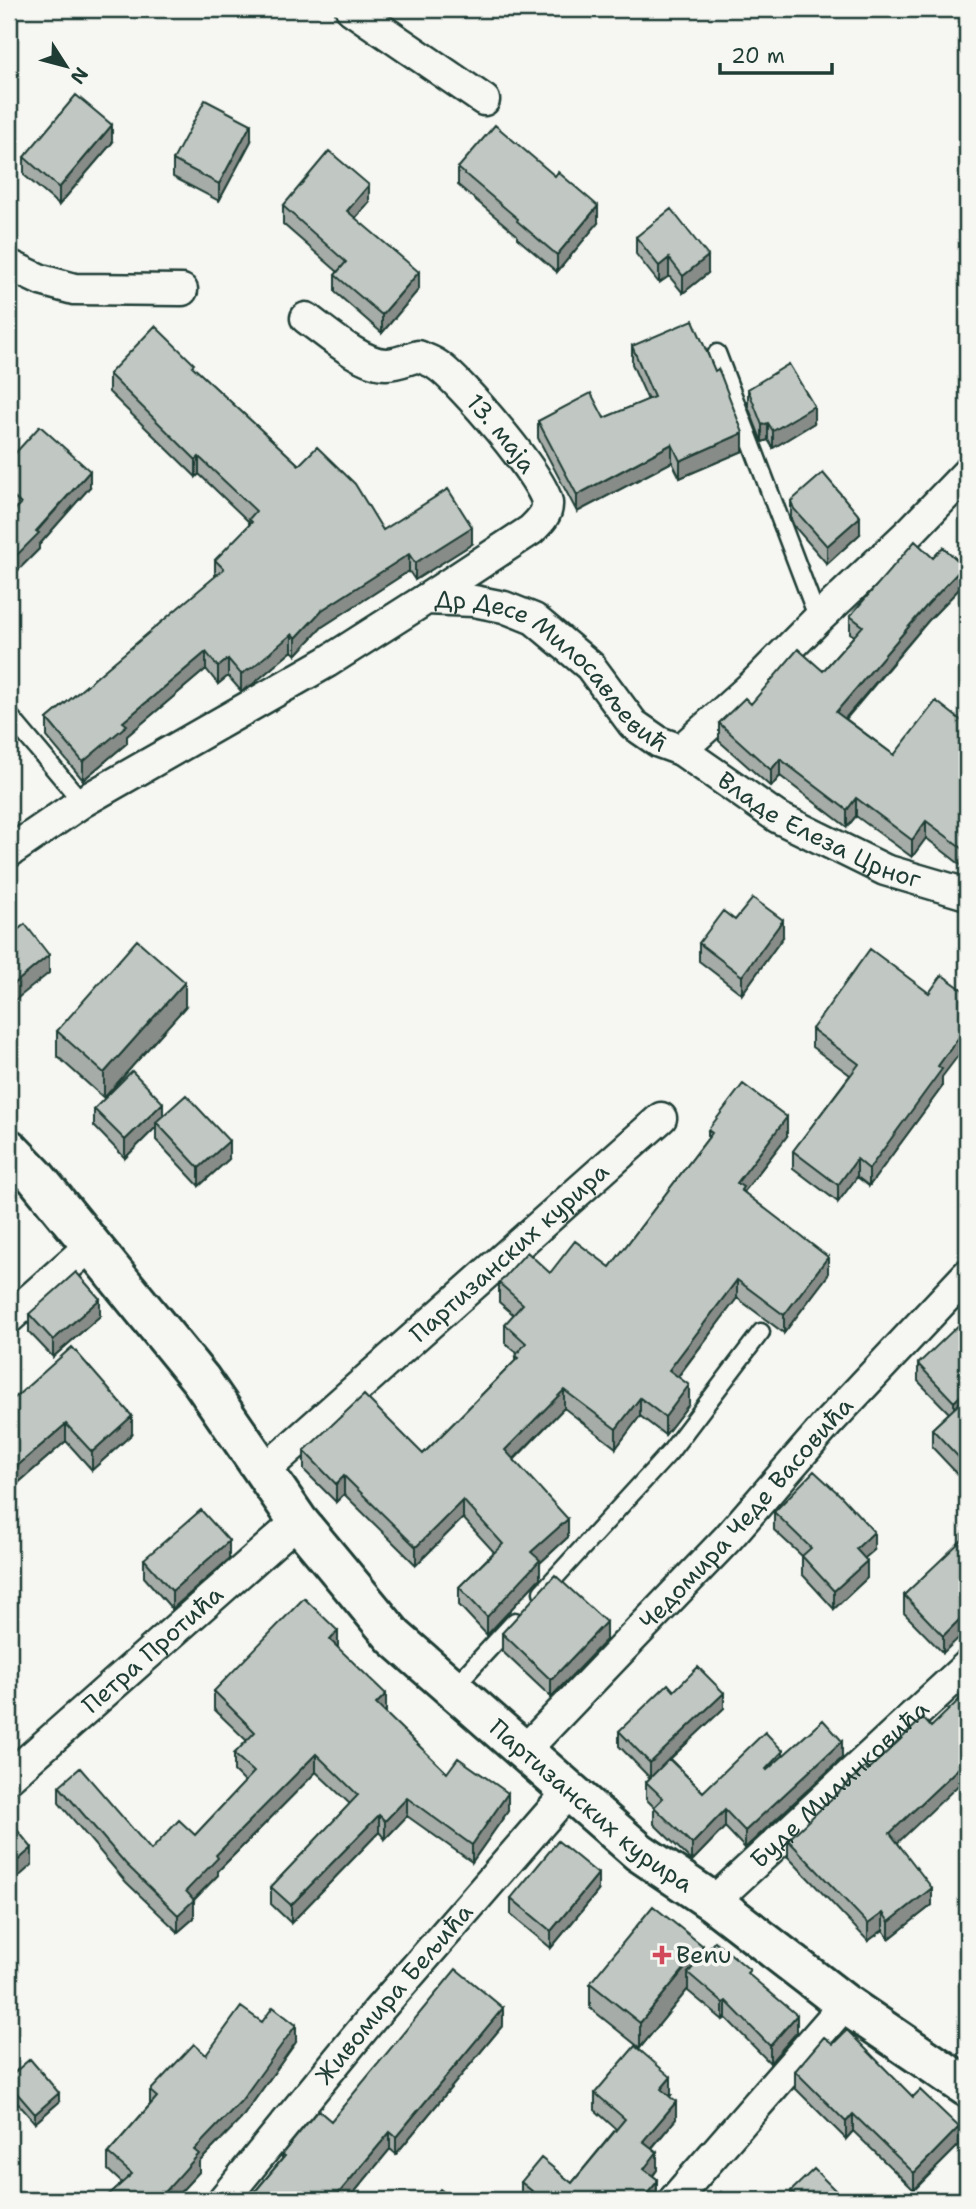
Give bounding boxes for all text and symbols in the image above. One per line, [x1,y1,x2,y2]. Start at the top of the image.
north arrow [32,32,102,102]
scale bar [720,32,832,76]
text: 20 m [731,42,785,70]
text: N [65,62,94,89]
street label: 13. маја [459,387,543,480]
street label: Др Десе Милосављевић [434,583,674,759]
street label: Владе Елеза Црног [711,764,925,896]
street label: Партизанских курира [403,1156,616,1350]
street label: Чедомира Чеде Васовића [632,1390,860,1637]
street label: Петра Протића [75,1579,230,1721]
street label: Буде Милинковића [743,1693,936,1875]
street label: Партизанских курира [482,1712,699,1900]
street label: Живомира Бељића [308,1897,480,2091]
place label: Benu [676,1939,732,1971]
marker: Benu [654,1947,670,1963]

